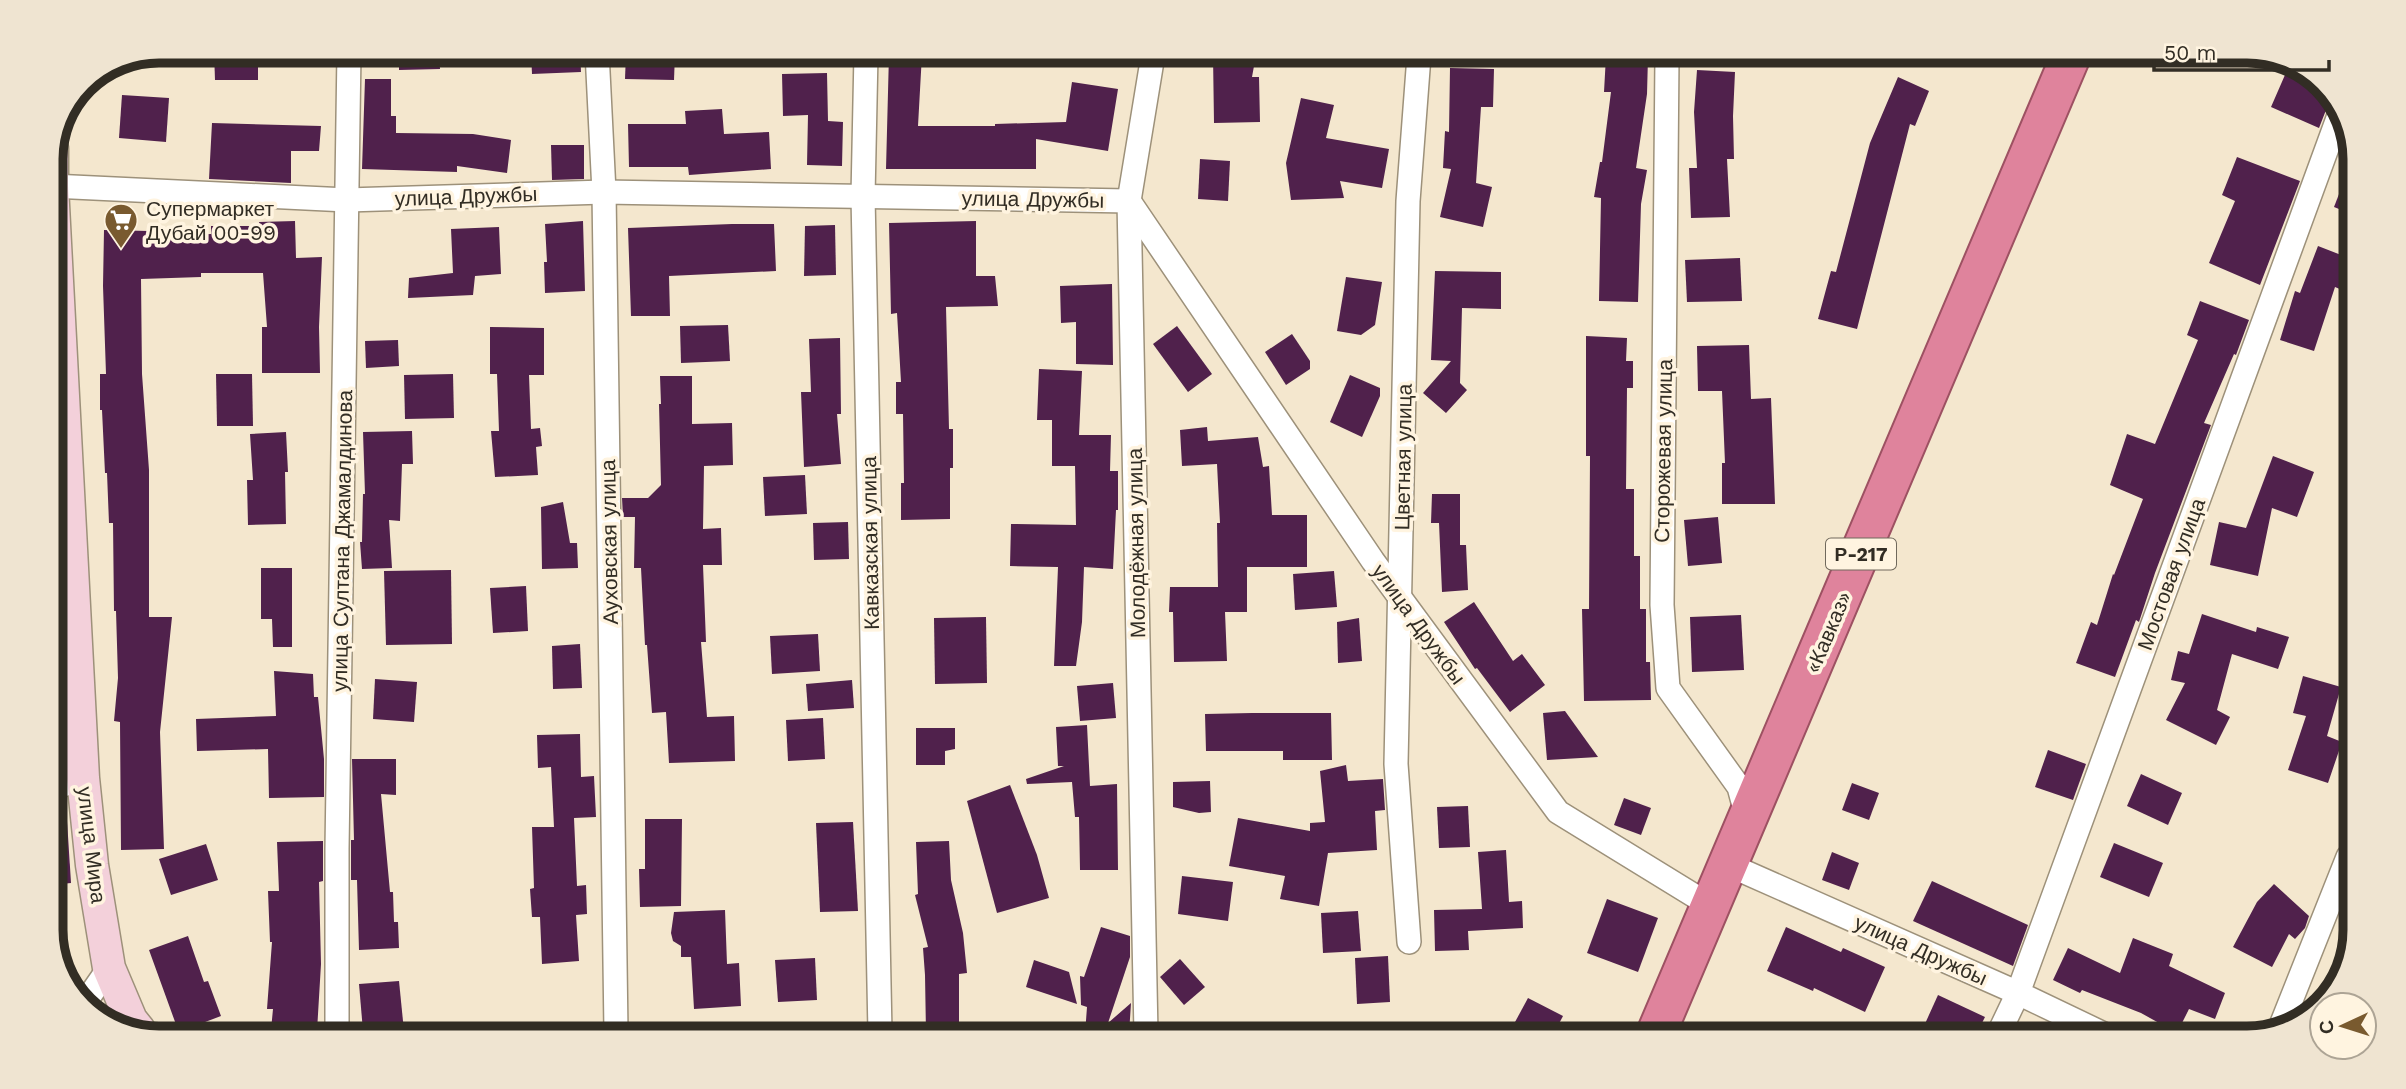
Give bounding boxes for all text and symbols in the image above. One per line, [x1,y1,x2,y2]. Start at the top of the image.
scale bar [2154,28,2329,72]
text: 50 m [2164,40,2216,65]
street label: улица Дружбы [394,181,538,211]
street label: улица Дружбы [961,185,1105,213]
place label: Супермаркет Дубай 00-99 [146,196,276,245]
supermarket icon: Супермаркет Дубай 00-99 [102,201,140,250]
street label: Сторожевая улица [1649,359,1677,543]
street label: Цветная улица [1389,383,1417,531]
street label: улица Султана Джамалдинова [327,389,357,692]
street label: Молодёжная улица [1122,447,1150,638]
street label: Кавказская улица [856,456,884,630]
street label: Ауховская улица [595,459,623,625]
street label: Мостовая улица [2132,494,2210,653]
road number: Р-217 [1826,538,1896,569]
street label: улица Дружбы [1367,559,1471,689]
street label: «Кавказ» [1800,587,1856,677]
street label: улица Мира [72,785,112,905]
street label: улица Дружбы [1851,910,1991,990]
north arrow [2308,991,2378,1061]
text: С [2315,1019,2338,1035]

